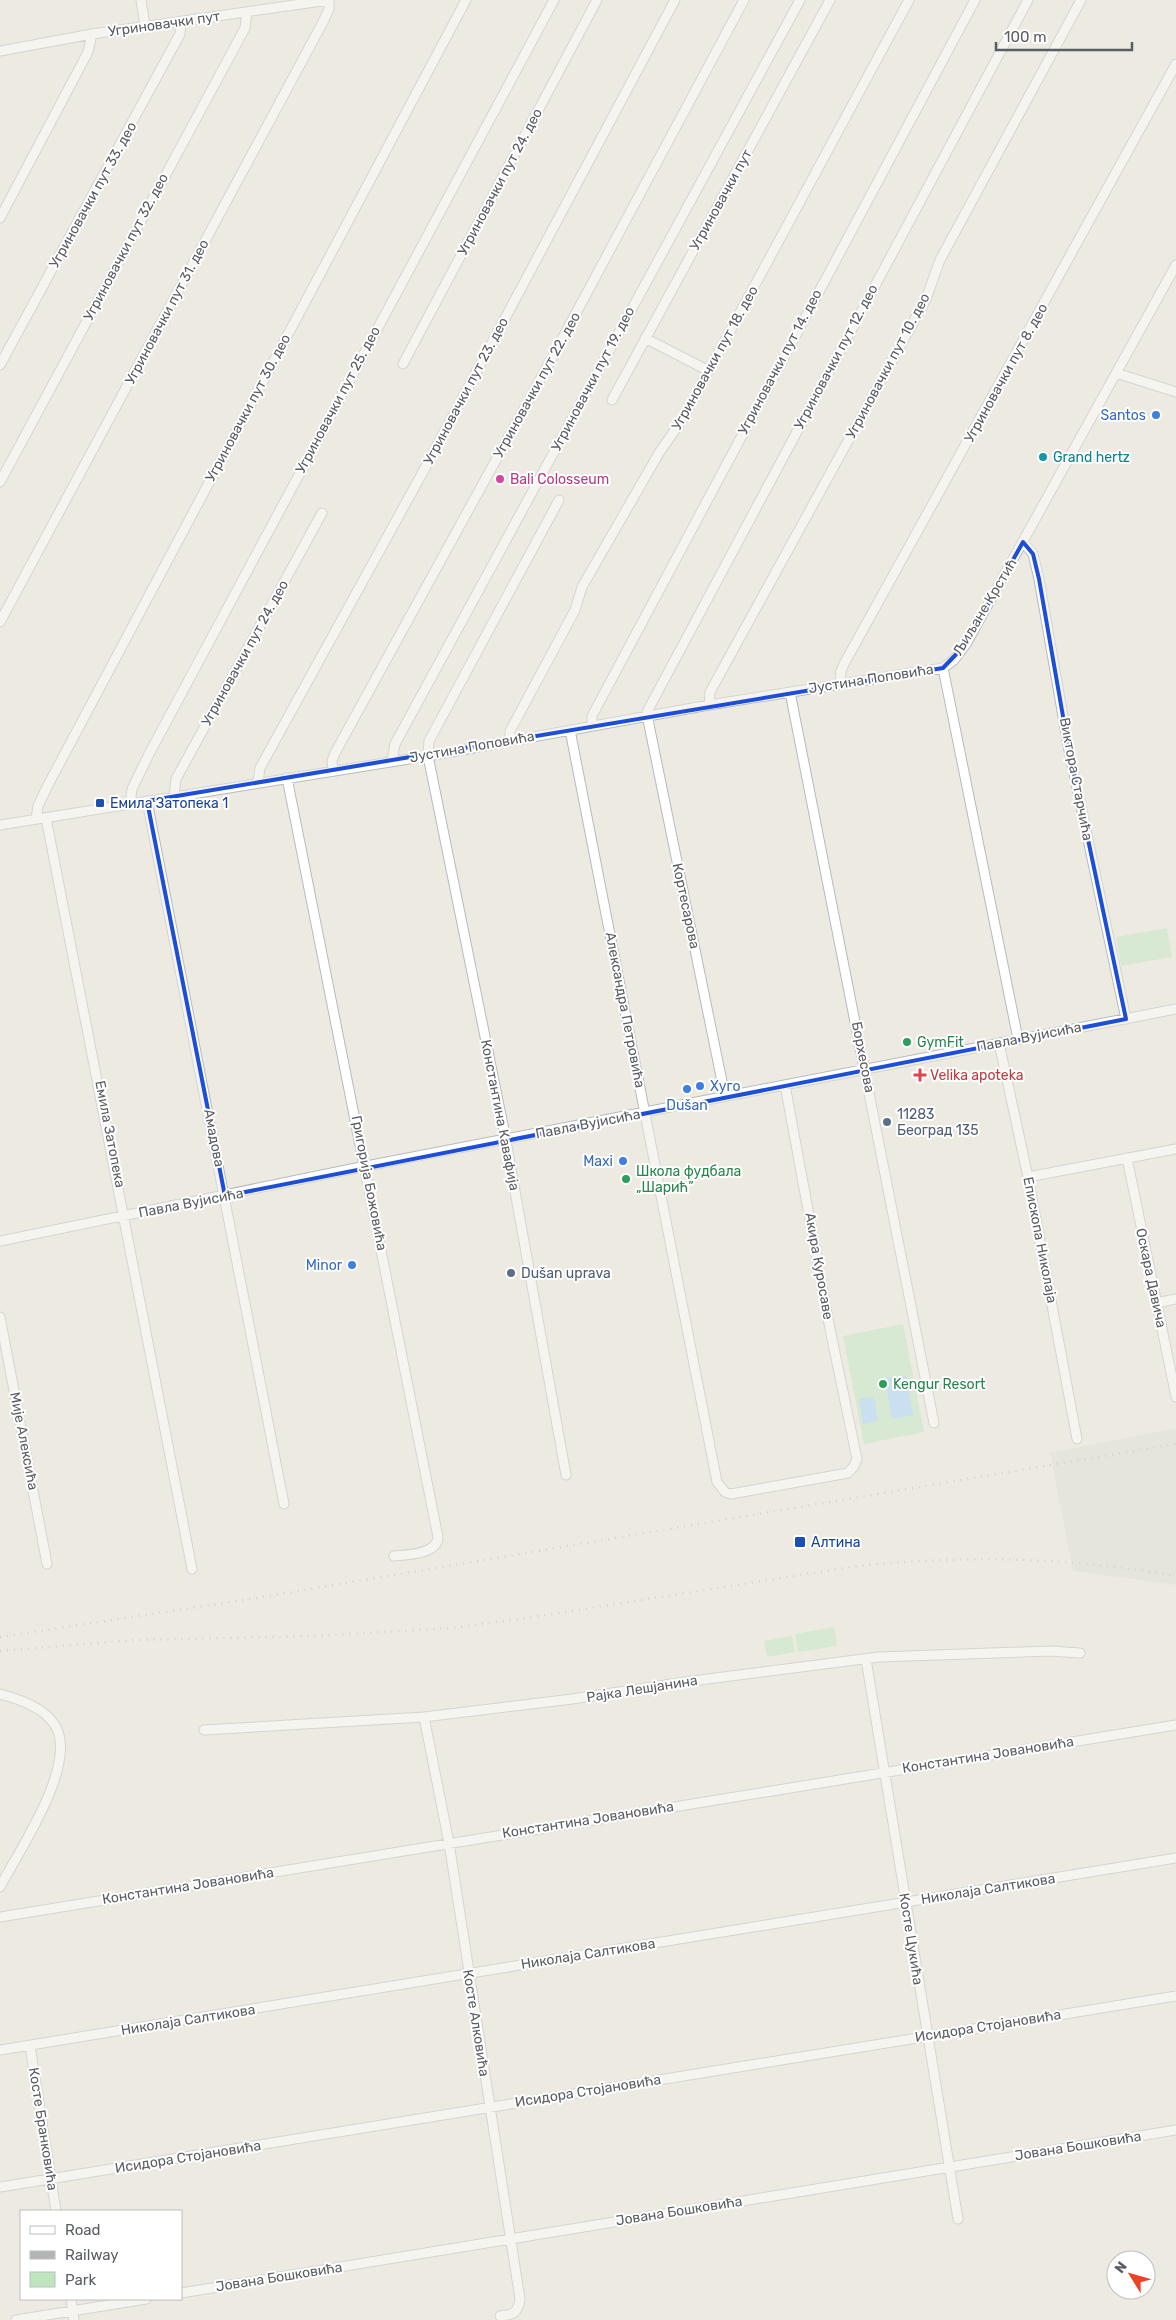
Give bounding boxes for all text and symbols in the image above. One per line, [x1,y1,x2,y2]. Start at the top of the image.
street label: Угриновачки пут [107,8,221,40]
scale bar [996,20,1132,52]
text: 100 m [1004,28,1046,46]
street label: Угриновачки пут 24. део [454,106,546,258]
street label: Угриновачки пут 33. део [46,119,140,271]
street label: Угриновачки пут [686,146,756,254]
street label: Угриновачки пут 32. део [80,170,172,324]
street label: Угриновачки пут 31. део [122,237,212,387]
street label: Угриновачки пут 12. део [790,282,882,432]
street label: Угриновачки пут 18. део [668,283,762,433]
street label: Угриновачки пут 14. део [734,286,826,438]
street label: Угриновачки пут 10. део [842,290,934,442]
street label: Угриновачки пут 8. део [961,300,1051,446]
street label: Угриновачки пут 19. део [548,304,638,454]
street label: Угриновачки пут 22. део [490,309,584,461]
street label: Угриновачки пут 23. део [420,314,512,468]
street label: Угриновачки пут 25. део [292,324,384,476]
street label: Угриновачки пут 30. део [202,331,294,485]
place label: Santos [1101,407,1146,424]
marker: Santos [1150,409,1162,421]
place label: Grand hertz [1053,449,1130,466]
marker: Grand hertz [1037,451,1049,463]
place label: Bali Colosseum [510,471,609,488]
marker: Bali Colosseum [494,473,506,485]
street label: Љиљане Крстић [949,555,1021,659]
street label: Угриновачки пут 24. део [198,577,292,729]
street label: Јустина Поповића [807,661,935,697]
street label: Виктора Старчића [1056,716,1096,842]
street label: Јустина Поповића [408,728,536,766]
place label: Емила Затопека 1 [110,795,228,812]
marker: Емила Затопека 1 [94,797,106,809]
street label: Кортесарова [669,862,703,950]
street label: Александра Петровића [602,931,648,1089]
street label: Павла Вујисића [975,1018,1083,1056]
street label: Борхесова [848,1020,878,1094]
place label: GymFit [917,1034,964,1051]
marker: GymFit [901,1036,913,1048]
street label: Константина Кавафија [477,1038,523,1192]
place label: Velika apoteka [930,1067,1023,1084]
marker: Velika apoteka [914,1069,926,1081]
place label: Хуго [710,1078,740,1095]
street label: Емила Затопека [91,1079,129,1189]
marker: Хуго [694,1080,706,1092]
marker: Dušan [681,1083,693,1095]
place label: Dušan [666,1097,708,1114]
street label: Павла Вујисића [534,1105,642,1143]
place label: 11283 Београд 135 [897,1106,978,1139]
street label: Амадова [200,1108,228,1168]
street label: Григорија Божовића [348,1114,390,1252]
marker: 11283 Београд 135 [881,1116,893,1128]
place label: Maxi [583,1153,613,1170]
marker: Maxi [617,1155,629,1167]
place label: Школа фудбала „Шарић” [636,1163,741,1196]
marker: Школа фудбала „Шарић” [620,1173,632,1185]
street label: Епископа Николаја [1019,1175,1061,1305]
street label: Павла Вујисића [137,1184,245,1222]
street label: Акира Куросаве [801,1211,837,1321]
street label: Оскара Давича [1132,1227,1170,1329]
place label: Minor [306,1257,343,1274]
marker: Minor [346,1259,358,1271]
place label: Dušan uprava [521,1265,611,1282]
marker: Dušan uprava [505,1267,517,1279]
place label: Kengur Resort [893,1376,986,1393]
marker: Kengur Resort [877,1378,889,1390]
street label: Мије Алексића [6,1390,42,1492]
place label: Алтина [811,1534,860,1551]
marker: Алтина [793,1535,807,1549]
street label: Рајка Лешјанина [585,1672,699,1706]
street label: Константина Јовановића [901,1733,1075,1777]
street label: Константина Јовановића [501,1798,675,1842]
street label: Константина Јовановића [101,1864,275,1908]
street label: Николаја Салтикова [920,1870,1056,1908]
street label: Косте Цукића [895,1892,927,1986]
street label: Николаја Салтикова [520,1935,656,1973]
street label: Косте Алковића [459,1968,493,2078]
street label: Николаја Салтикова [120,2001,256,2039]
street label: Исидора Стојановића [914,2006,1062,2046]
street label: Косте Бранковића [25,2066,61,2192]
street label: Исидора Стојановића [514,2071,662,2111]
street label: Јована Бошковића [1013,2128,1143,2164]
street label: Исидора Стојановића [114,2137,262,2177]
street label: Јована Бошковића [614,2193,744,2229]
legend [20,2210,182,2300]
text: Road [65,2221,101,2239]
text: Railway [65,2246,119,2264]
north arrow [1106,2250,1156,2300]
text: N [1111,2258,1131,2277]
street label: Јована Бошковића [214,2259,344,2295]
text: Park [65,2271,96,2289]

